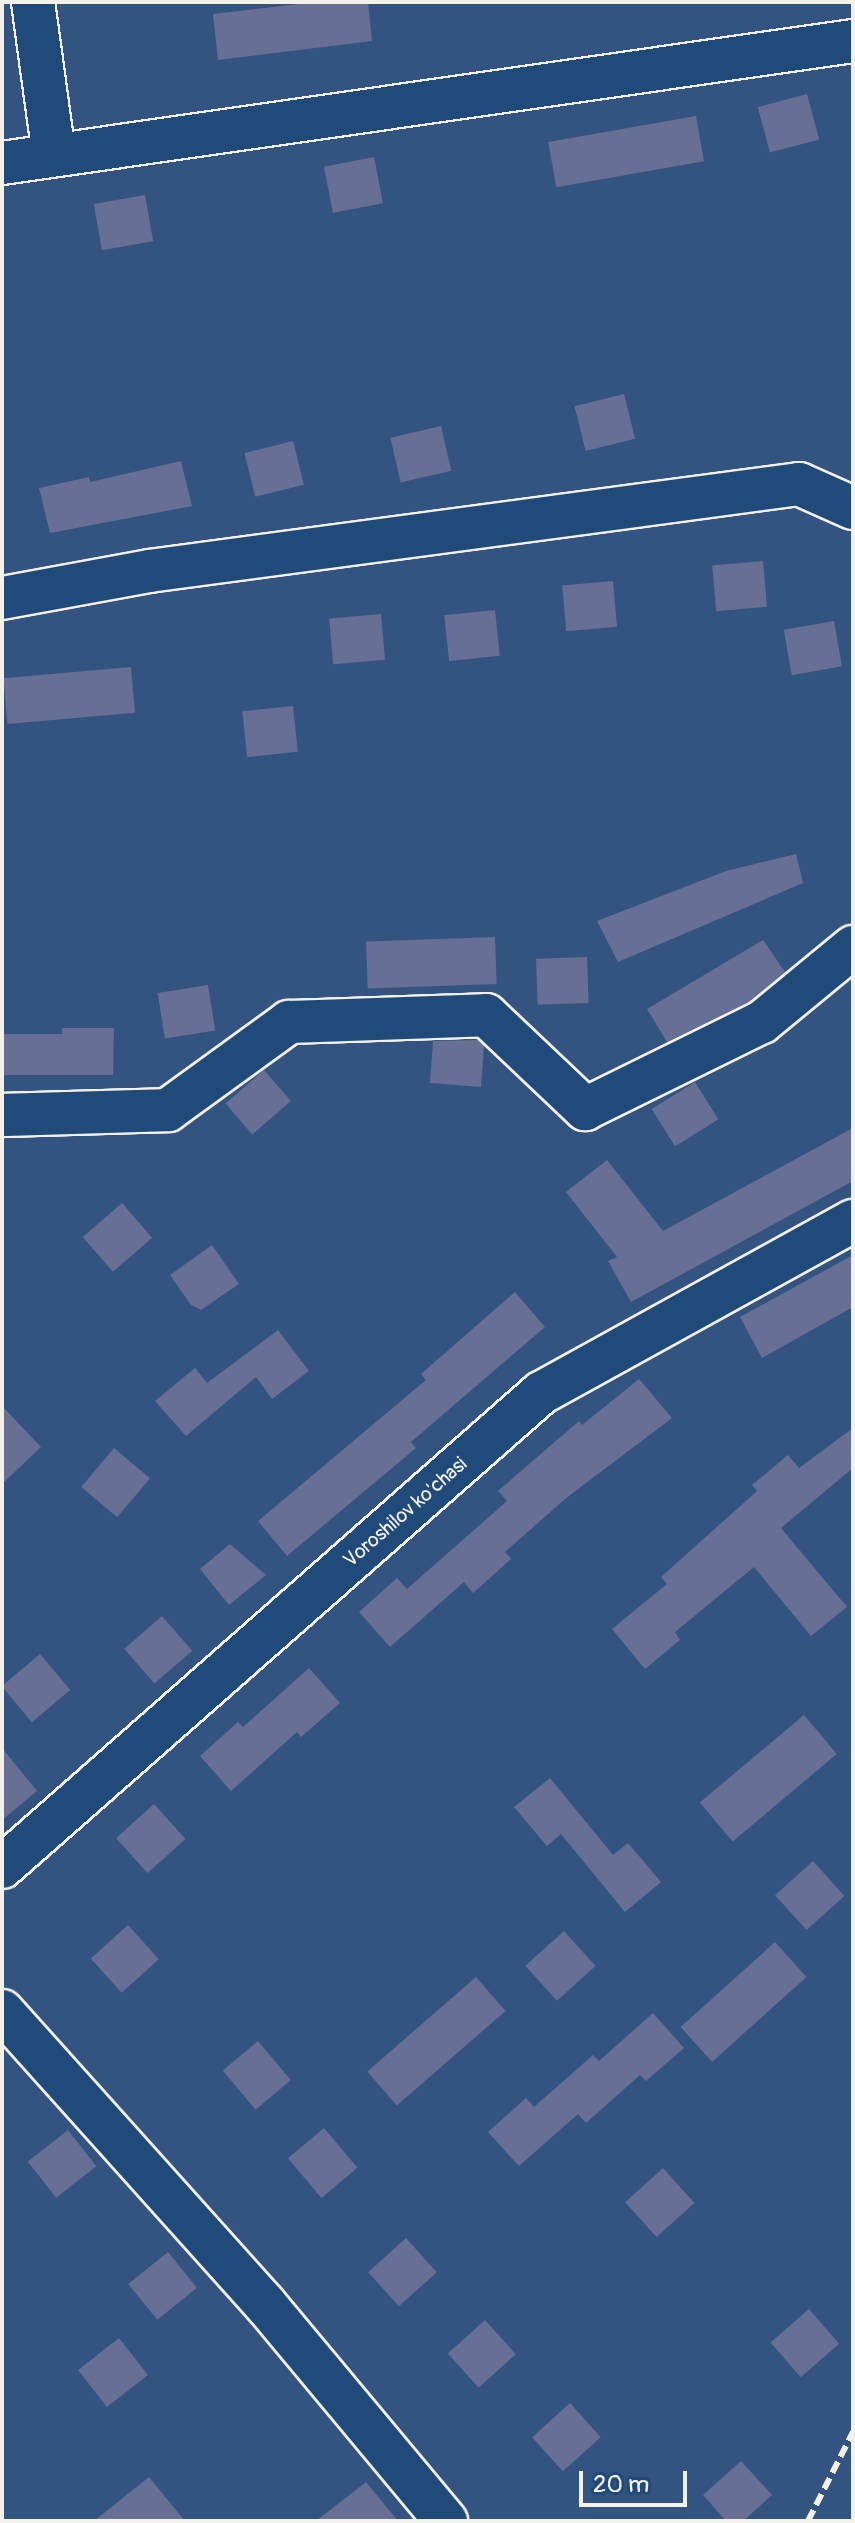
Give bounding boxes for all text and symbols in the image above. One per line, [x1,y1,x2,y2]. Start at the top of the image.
street label: Voroshilov ko'chasi [338,1452,472,1572]
scale bar [583,2455,691,2505]
text: 20 m [593,2470,649,2499]

